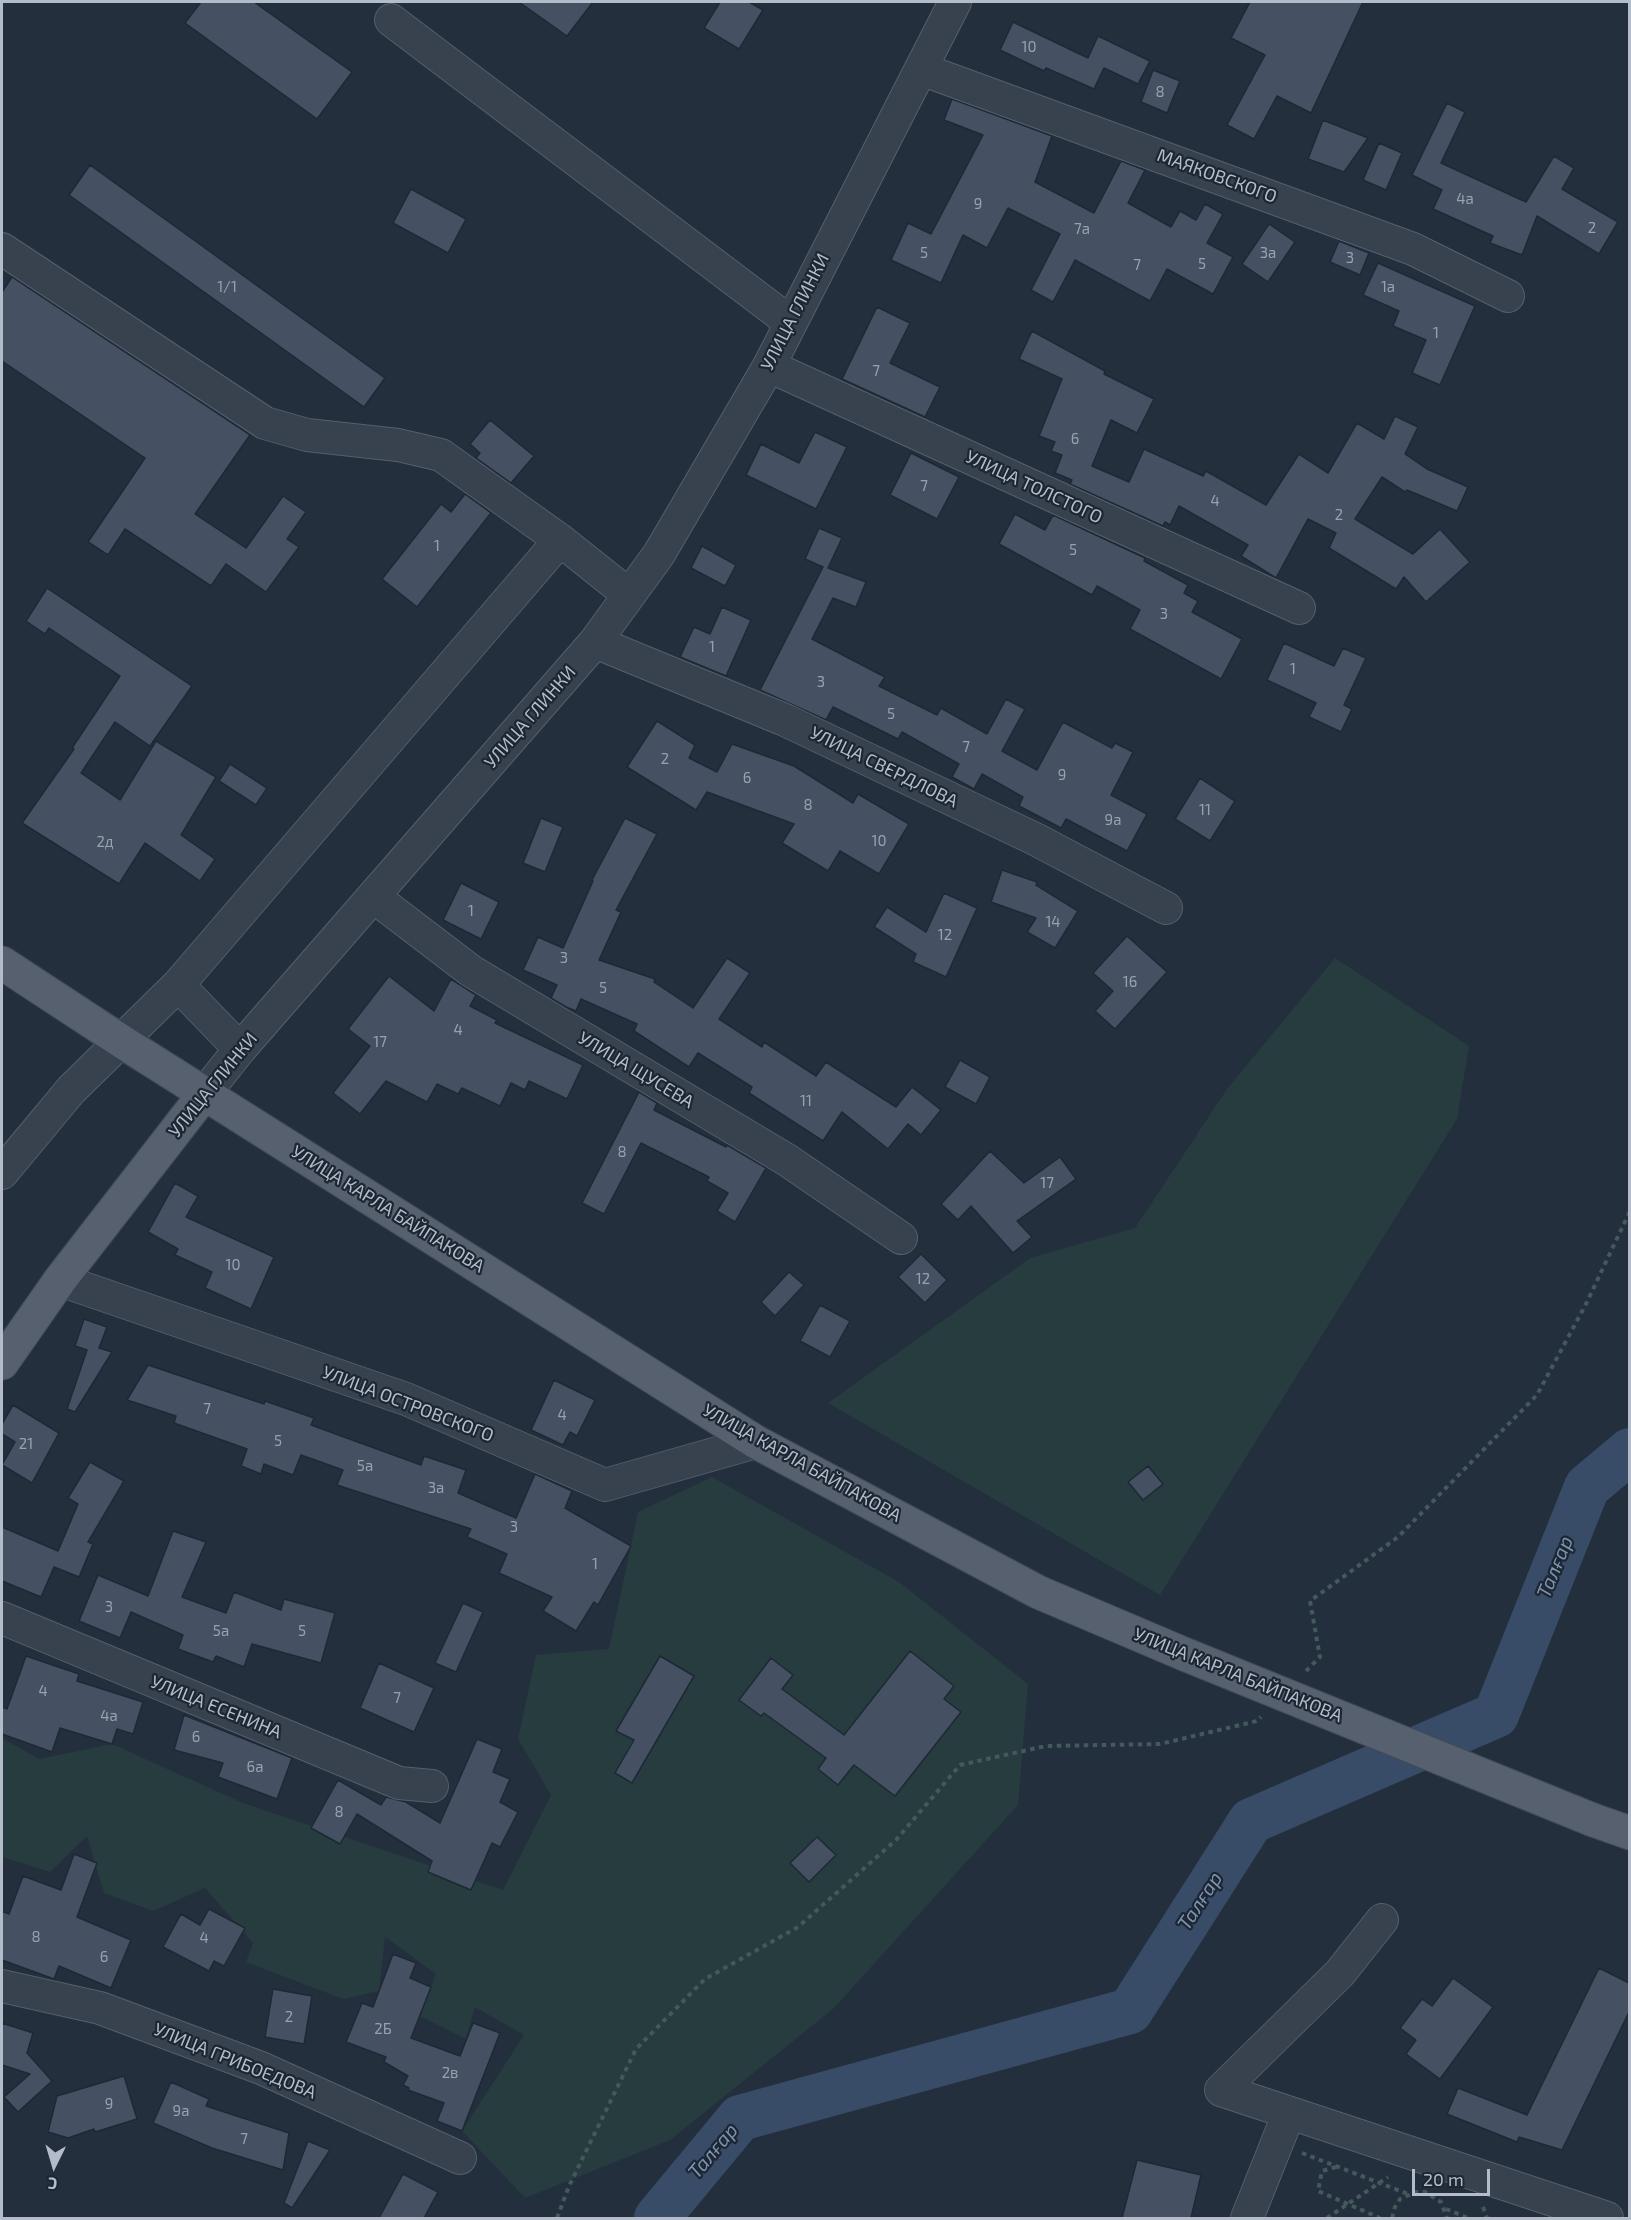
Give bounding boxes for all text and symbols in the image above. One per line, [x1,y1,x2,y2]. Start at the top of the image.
house number: 10 [1021,38,1037,56]
house number: 8 [1155,83,1165,101]
street label: МАЯКОВСКОГО [1154,144,1280,208]
house number: 4а [1456,190,1474,208]
house number: 9 [974,195,982,213]
house number: 2 [1588,219,1596,237]
house number: 7а [1074,220,1090,238]
house number: 5 [920,244,928,262]
house number: 3а [1260,244,1276,262]
house number: 3 [1346,249,1354,267]
street label: УЛИЦА ГЛИНКИ [756,250,834,374]
house number: 5 [1198,255,1206,273]
house number: 7 [1133,256,1141,274]
house number: 1/1 [217,278,237,296]
house number: 1а [1381,278,1395,296]
house number: 1 [1433,324,1439,342]
house number: 7 [872,362,880,380]
house number: 6 [1071,430,1079,448]
street label: УЛИЦА ТОЛСТОГО [962,446,1106,528]
house number: 7 [920,477,928,495]
house number: 4 [1210,492,1220,510]
house number: 2 [1335,506,1343,524]
house number: 1 [434,537,440,555]
house number: 5 [1069,541,1077,559]
house number: 3 [1160,605,1168,623]
house number: 1 [709,638,715,656]
house number: 1 [1290,660,1296,678]
street label: УЛИЦА ГЛИНКИ [480,661,580,773]
house number: 3 [817,673,825,691]
house number: 5 [887,705,895,723]
street label: УЛИЦА СВЕРДЛОВА [807,722,961,812]
house number: 7 [962,738,970,756]
house number: 2 [661,750,669,768]
house number: 9 [1058,766,1066,784]
house number: 6 [743,769,751,787]
house number: 8 [803,796,813,814]
house number: 11 [1199,801,1211,819]
house number: 9а [1105,811,1121,829]
house number: 10 [871,832,887,850]
house number: 2д [96,833,114,851]
house number: 1 [468,902,474,920]
house number: 14 [1045,913,1061,931]
house number: 12 [938,926,952,944]
house number: 3 [560,949,568,967]
house number: 16 [1123,973,1137,991]
house number: 5 [599,979,607,997]
house number: 4 [453,1021,463,1039]
street label: УЛИЦА ЩУСЕВА [574,1027,698,1113]
street label: УЛИЦА ГЛИНКИ [164,1028,262,1142]
house number: 17 [373,1033,387,1051]
house number: 11 [800,1092,812,1110]
street label: УЛИЦА КАРЛА БАЙПАКОВА [288,1141,488,1277]
house number: 8 [617,1143,627,1161]
house number: 17 [1040,1174,1054,1192]
house number: 10 [225,1256,241,1274]
house number: 12 [916,1270,930,1288]
street label: УЛИЦА ОСТРОВСКОГО [319,1361,497,1447]
street label: УЛИЦА КАРЛА БАЙПАКОВА [699,1399,905,1527]
house number: 7 [203,1400,211,1418]
house number: 4 [557,1406,567,1424]
house number: 5 [274,1432,282,1450]
house number: 21 [19,1435,33,1453]
house number: 5а [357,1457,373,1475]
house number: 3а [428,1479,444,1497]
house number: 3 [510,1518,518,1536]
water label: Талғар [1532,1533,1578,1601]
house number: 1 [592,1555,598,1573]
house number: 3 [105,1598,113,1616]
house number: 5а [213,1622,229,1640]
house number: 5 [298,1622,306,1640]
street label: УЛИЦА КАРЛА БАЙПАКОВА [1130,1623,1346,1727]
street label: УЛИЦА ЕСЕНИНА [147,1671,285,1743]
house number: 4 [38,1682,48,1700]
house number: 7 [393,1689,401,1707]
house number: 4а [100,1707,118,1725]
house number: 6 [192,1728,200,1746]
house number: 6а [247,1758,263,1776]
house number: 8 [334,1803,344,1821]
water label: Талғар [1172,1867,1228,1935]
house number: 8 [31,1928,41,1946]
house number: 4 [199,1929,209,1947]
house number: 6 [100,1948,108,1966]
house number: 2 [285,2008,293,2026]
street label: УЛИЦА ГРИБОЕДОВА [151,2019,319,2103]
house number: 2Б [374,2020,392,2038]
house number: 2в [442,2064,458,2082]
house number: 9 [105,2095,113,2113]
house number: 9а [173,2102,189,2120]
water label: Талғар [683,2119,743,2183]
house number: 7 [240,2130,248,2148]
north arrow [24,2136,84,2196]
scale bar [1415,2157,1493,2195]
text: 20 m [1423,2168,1464,2190]
text: С [47,2175,58,2194]

